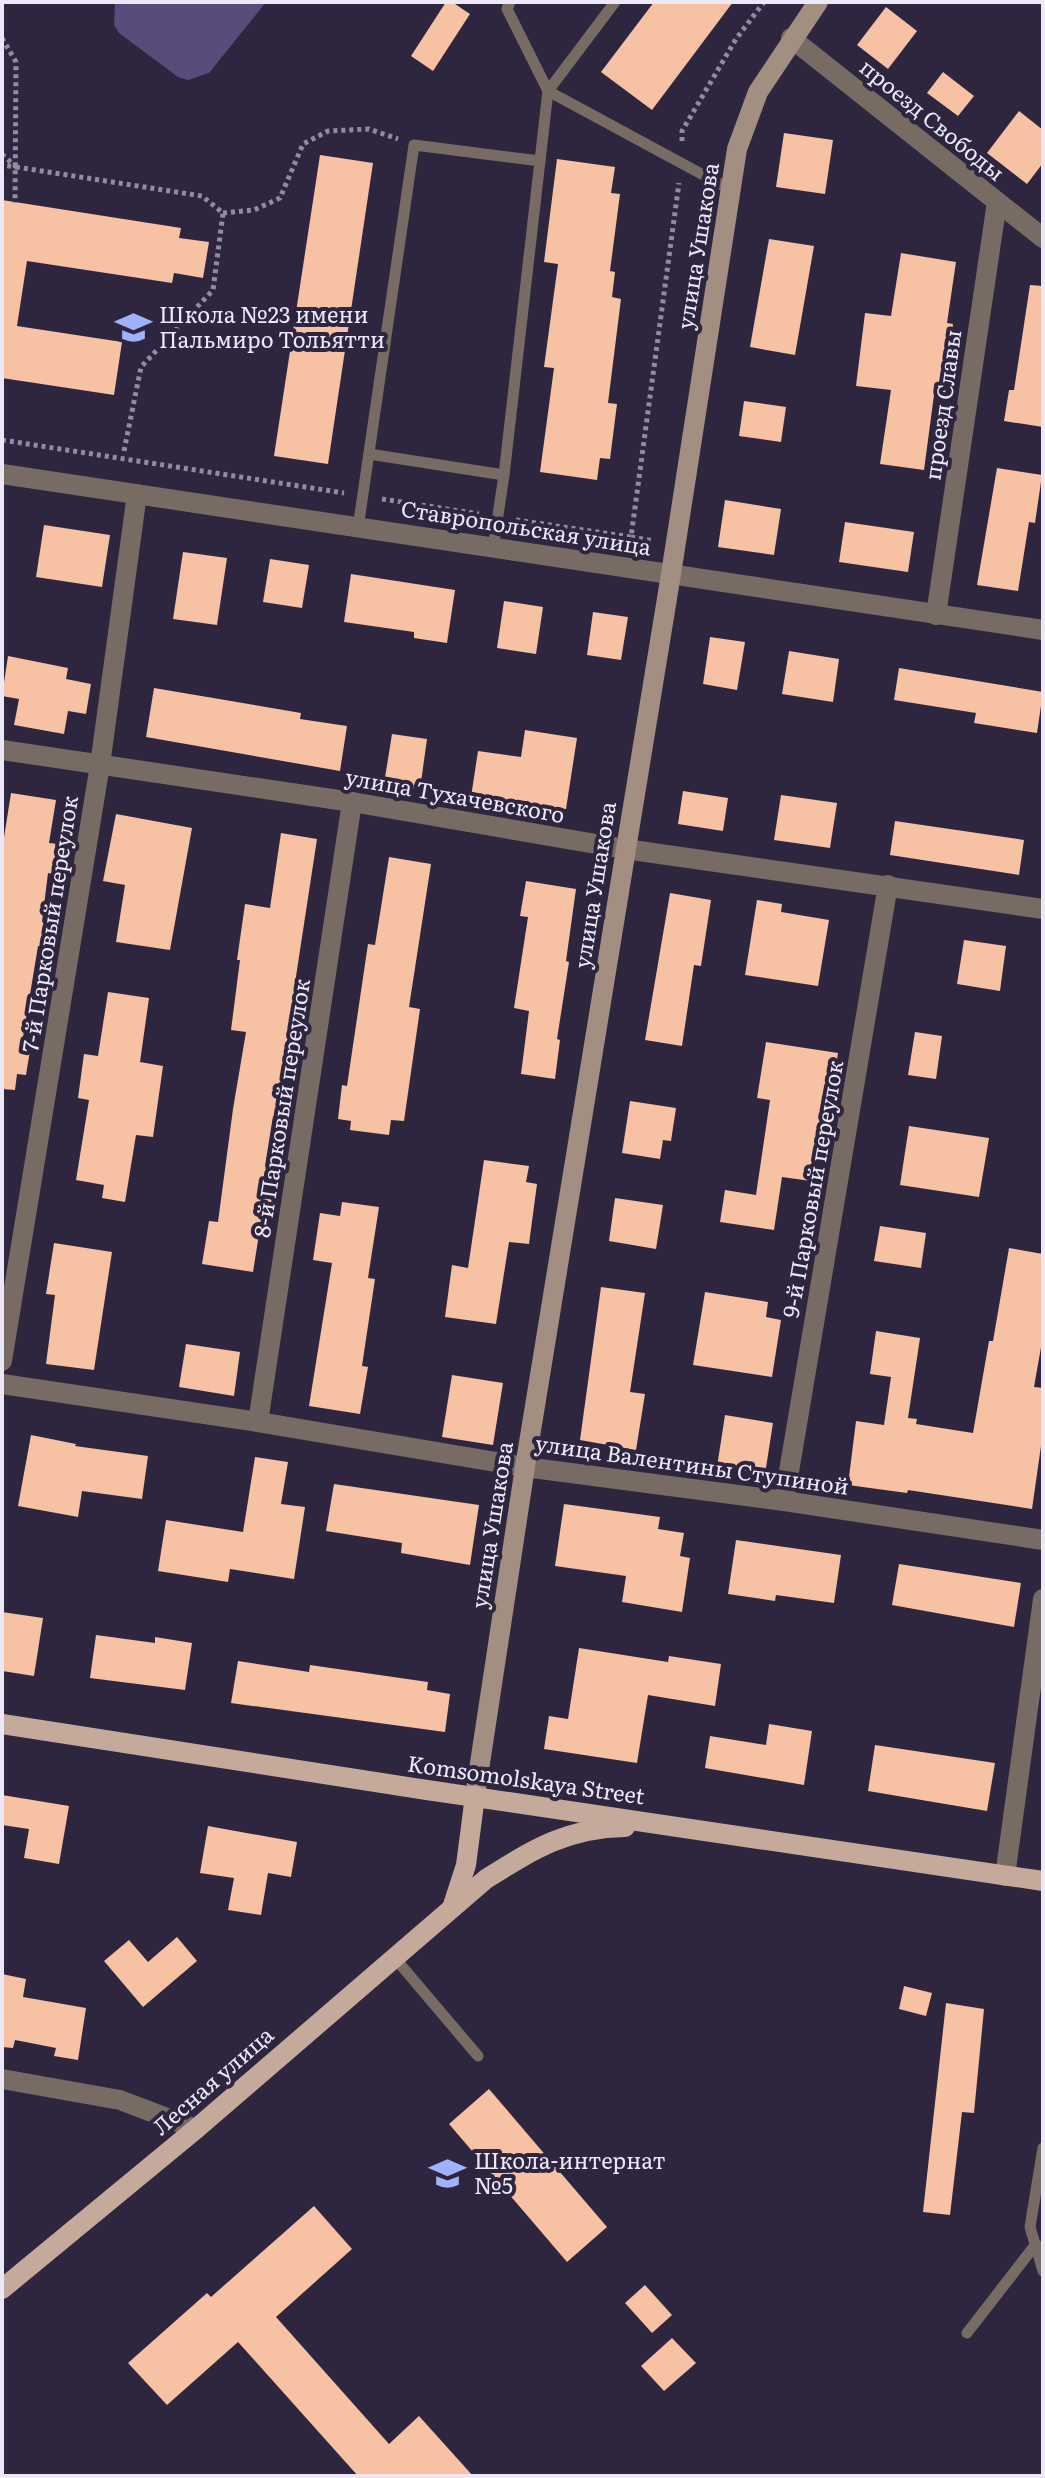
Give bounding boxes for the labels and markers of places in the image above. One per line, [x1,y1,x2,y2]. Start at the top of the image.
place label: Школа №23 имени Пальмиро Тольятти [159,297,385,355]
school or university icon: Школа №23 имени Пальмиро Тольятти [114,309,152,347]
place label: Школа-интернат №5 [474,2143,666,2201]
school or university icon: Школа-интернат №5 [429,2155,467,2193]

